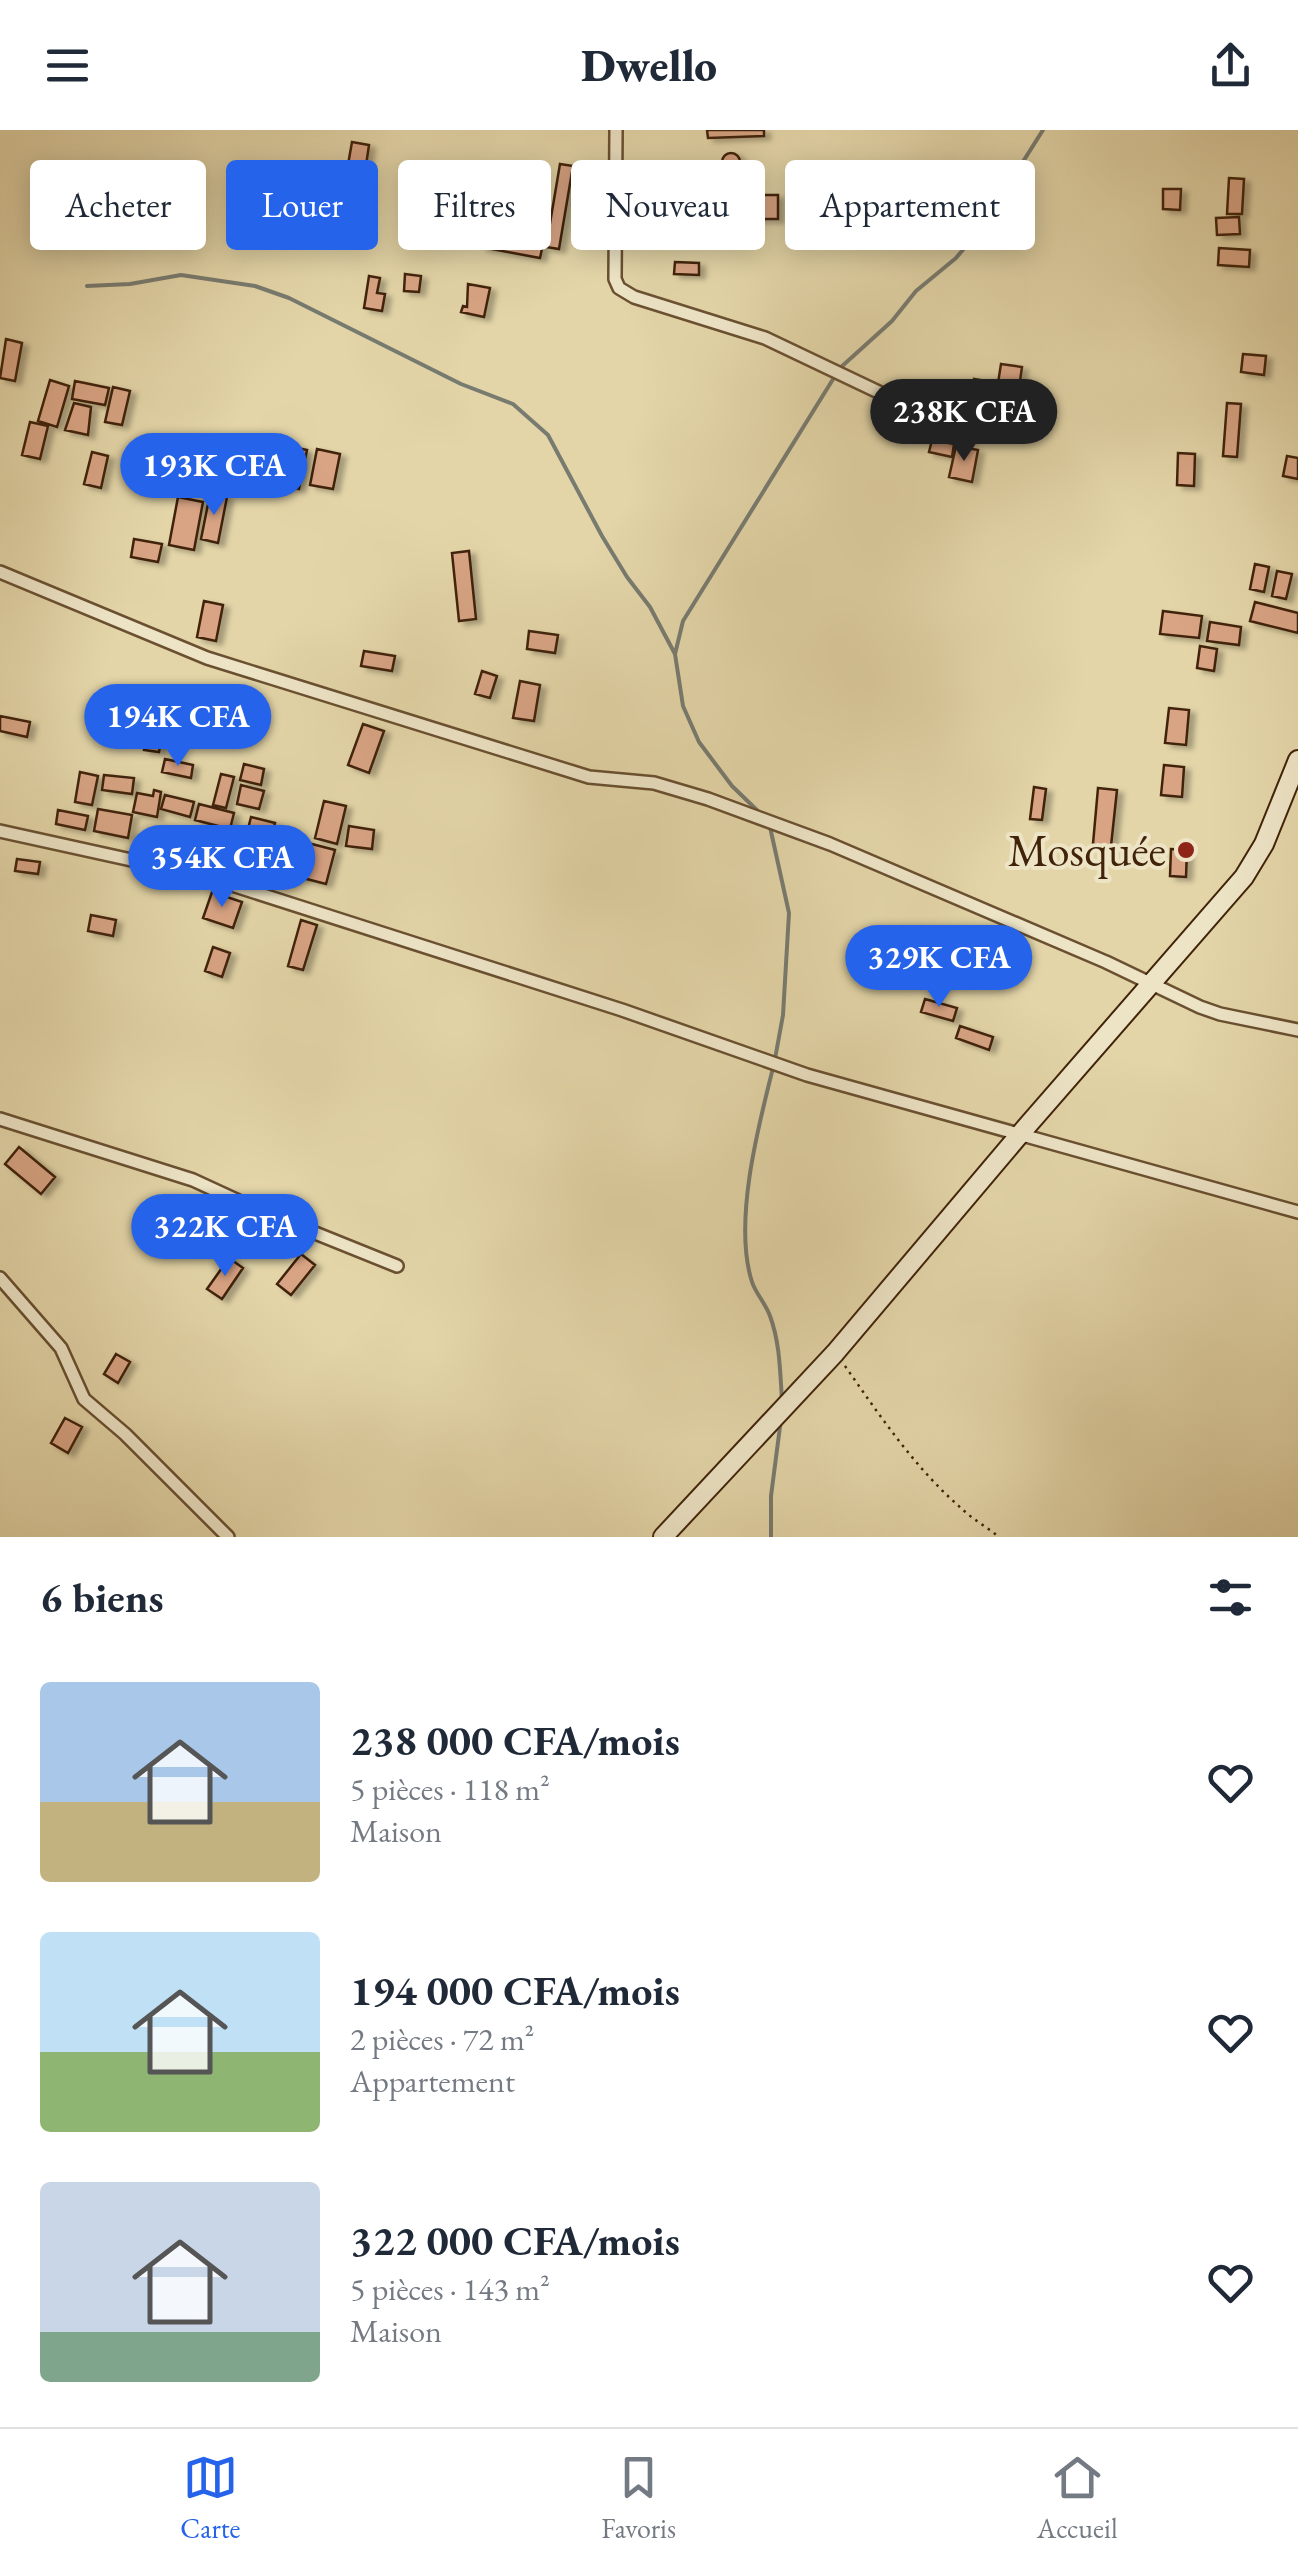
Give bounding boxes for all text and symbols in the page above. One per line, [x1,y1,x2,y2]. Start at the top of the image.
text: Dwello [581,36,717,94]
icon: menu [40,38,95,93]
icon: share [1203,38,1258,93]
chip: Acheter [30,160,206,250]
chip: Louer [226,160,378,250]
chip: Filtres [398,160,551,250]
chip: Nouveau [571,160,765,250]
chip: Appartement [785,160,1035,250]
pin: 238K CFA [861,379,1067,464]
text: 238K CFA [892,390,1036,432]
pin: 193K CFA [111,433,317,518]
text: 193K CFA [142,444,286,486]
pin: 194K CFA [75,684,281,769]
text: 194K CFA [106,695,250,737]
place label: Mosquée [1008,821,1166,879]
pin: 354K CFA [119,825,325,910]
text: 354K CFA [150,836,294,878]
marker: Mosquée [1175,839,1197,861]
pin: 329K CFA [836,925,1042,1010]
text: 329K CFA [867,936,1011,978]
pin: 322K CFA [122,1194,328,1279]
text: 322K CFA [153,1205,297,1247]
text: 6 biens [40,1570,164,1625]
icon: filters [1203,1570,1258,1625]
text: 238 000 CFA/mois [350,1713,680,1768]
icon: home [120,1722,240,1842]
icon: heart [1203,1755,1258,1810]
text: 5 pièces · 118 m² [350,1768,550,1810]
text: Maison [350,1810,442,1852]
text: 194 000 CFA/mois [350,1963,680,2018]
icon: home [120,1972,240,2092]
icon: heart [1203,2005,1258,2060]
text: 2 pièces · 72 m² [350,2018,534,2060]
text: Appartement [350,2060,515,2102]
text: 322 000 CFA/mois [350,2213,680,2268]
icon: home [120,2222,240,2342]
icon: heart [1203,2255,1258,2310]
text: 5 pièces · 143 m² [350,2268,550,2310]
text: Maison [350,2310,442,2352]
tab: Carte [180,2450,240,2546]
tab: Favoris [601,2450,676,2546]
tab: Accueil [1037,2450,1118,2546]

